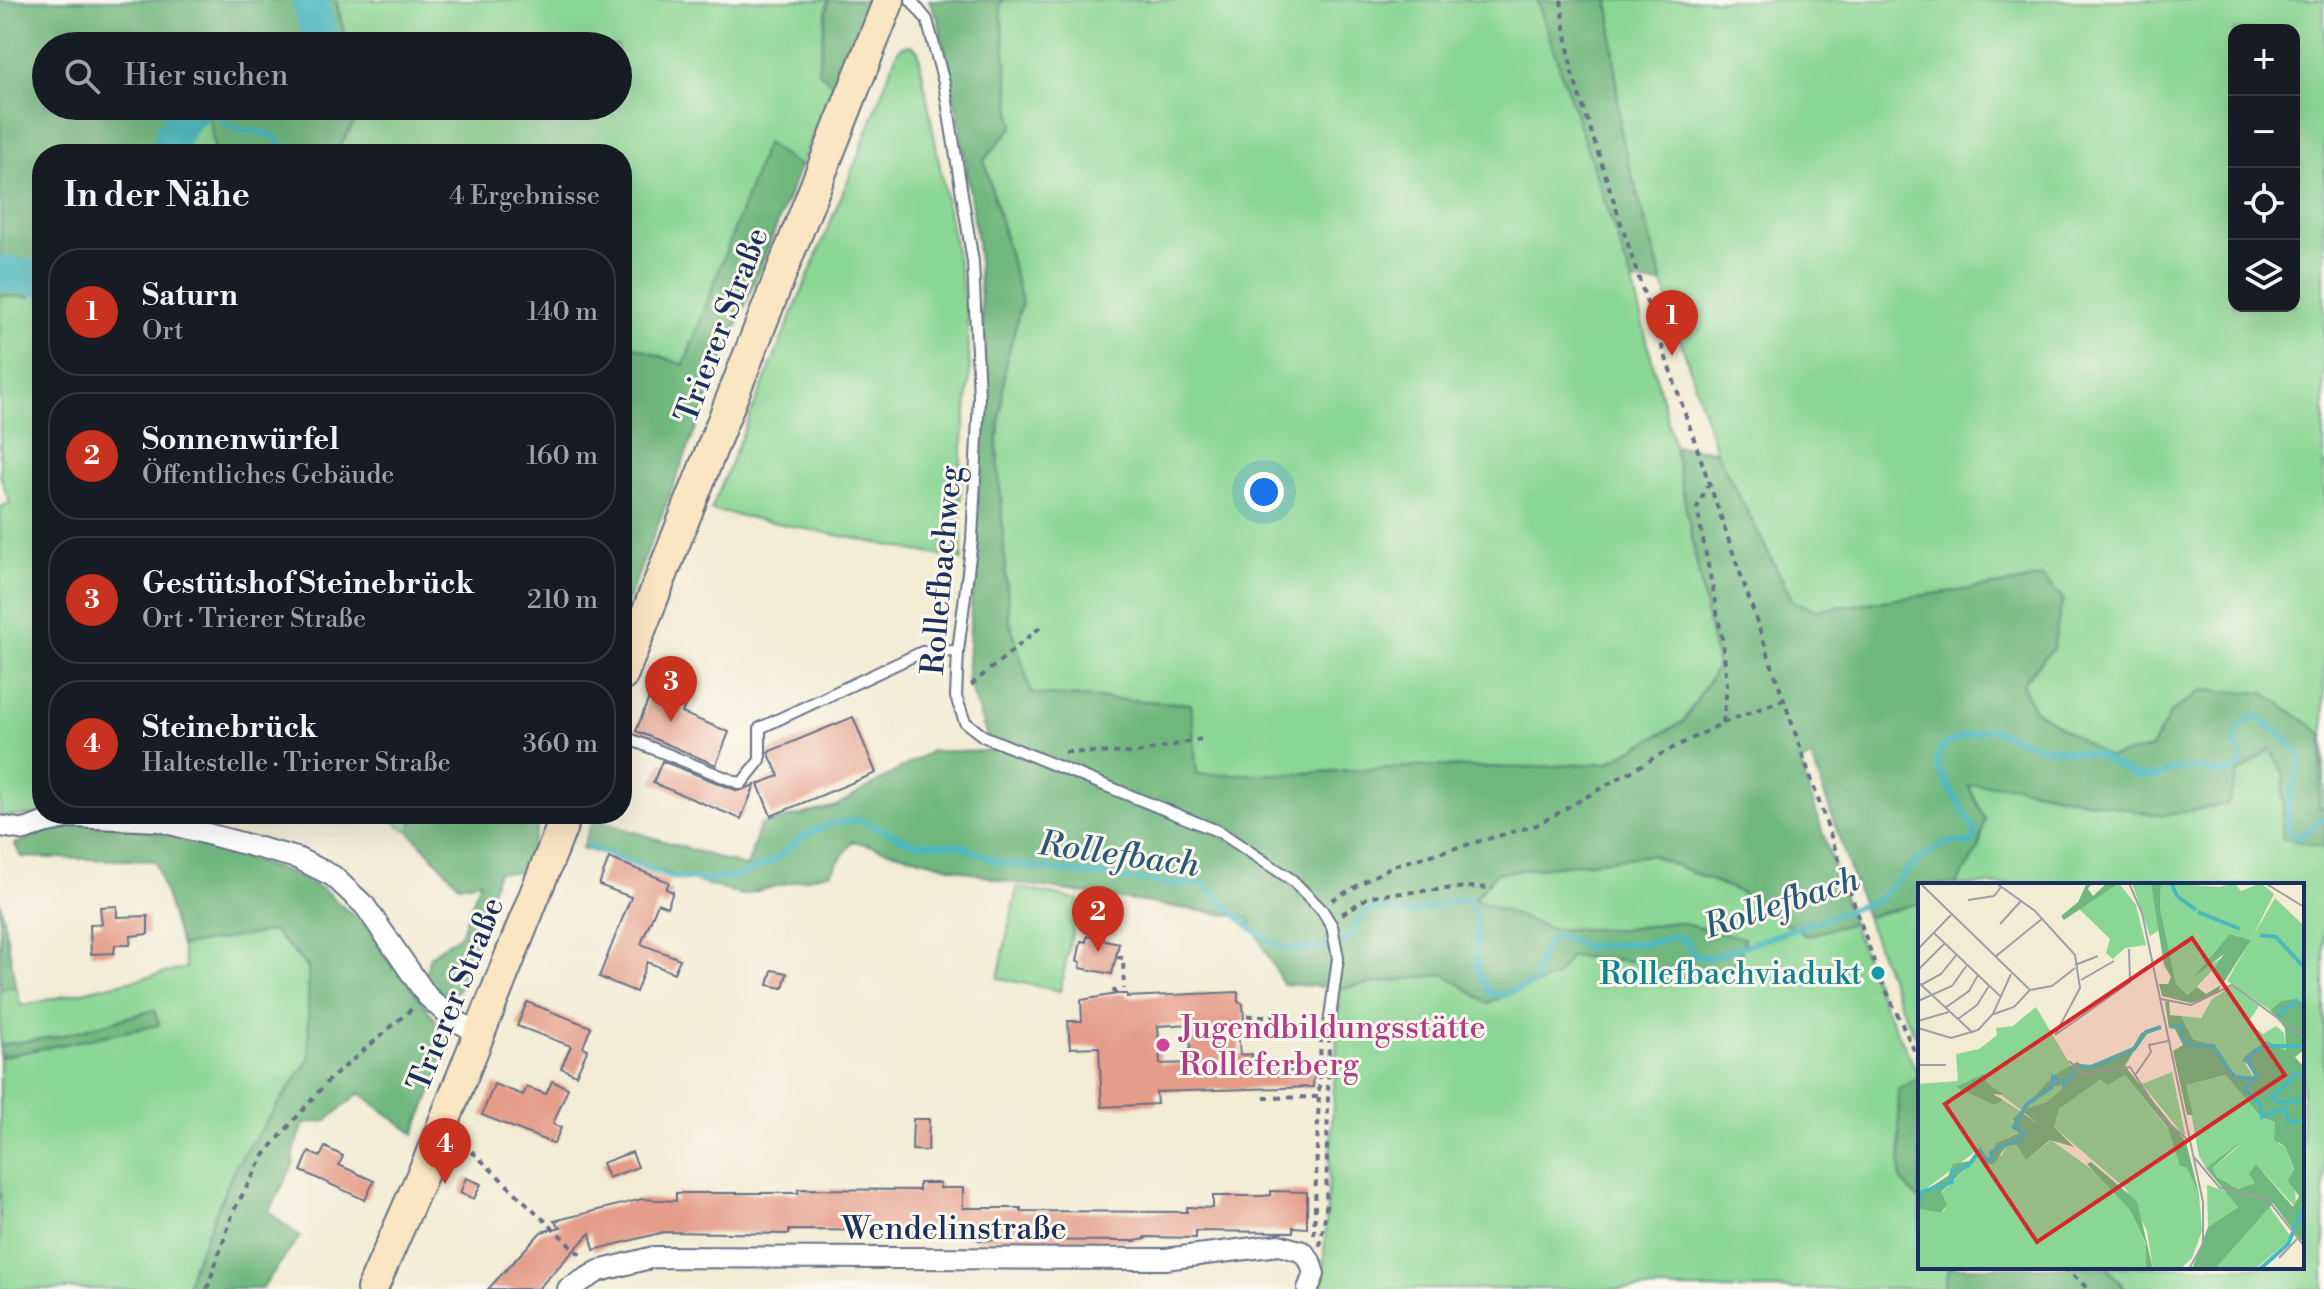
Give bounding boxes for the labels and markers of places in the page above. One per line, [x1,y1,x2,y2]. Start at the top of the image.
pin: 1 [1646,290,1698,356]
pin: 3 [645,656,697,722]
pin: 2 [1072,886,1124,952]
place label: Rollefbachviadukt [1599,954,1862,994]
marker: Rollefbachviadukt [1869,964,1887,982]
place label: Jugendbildungsstätte Rolleferberg [1178,1008,1486,1085]
marker: Jugendbildungsstätte Rolleferberg [1154,1036,1172,1054]
pin: 4 [419,1118,471,1184]

